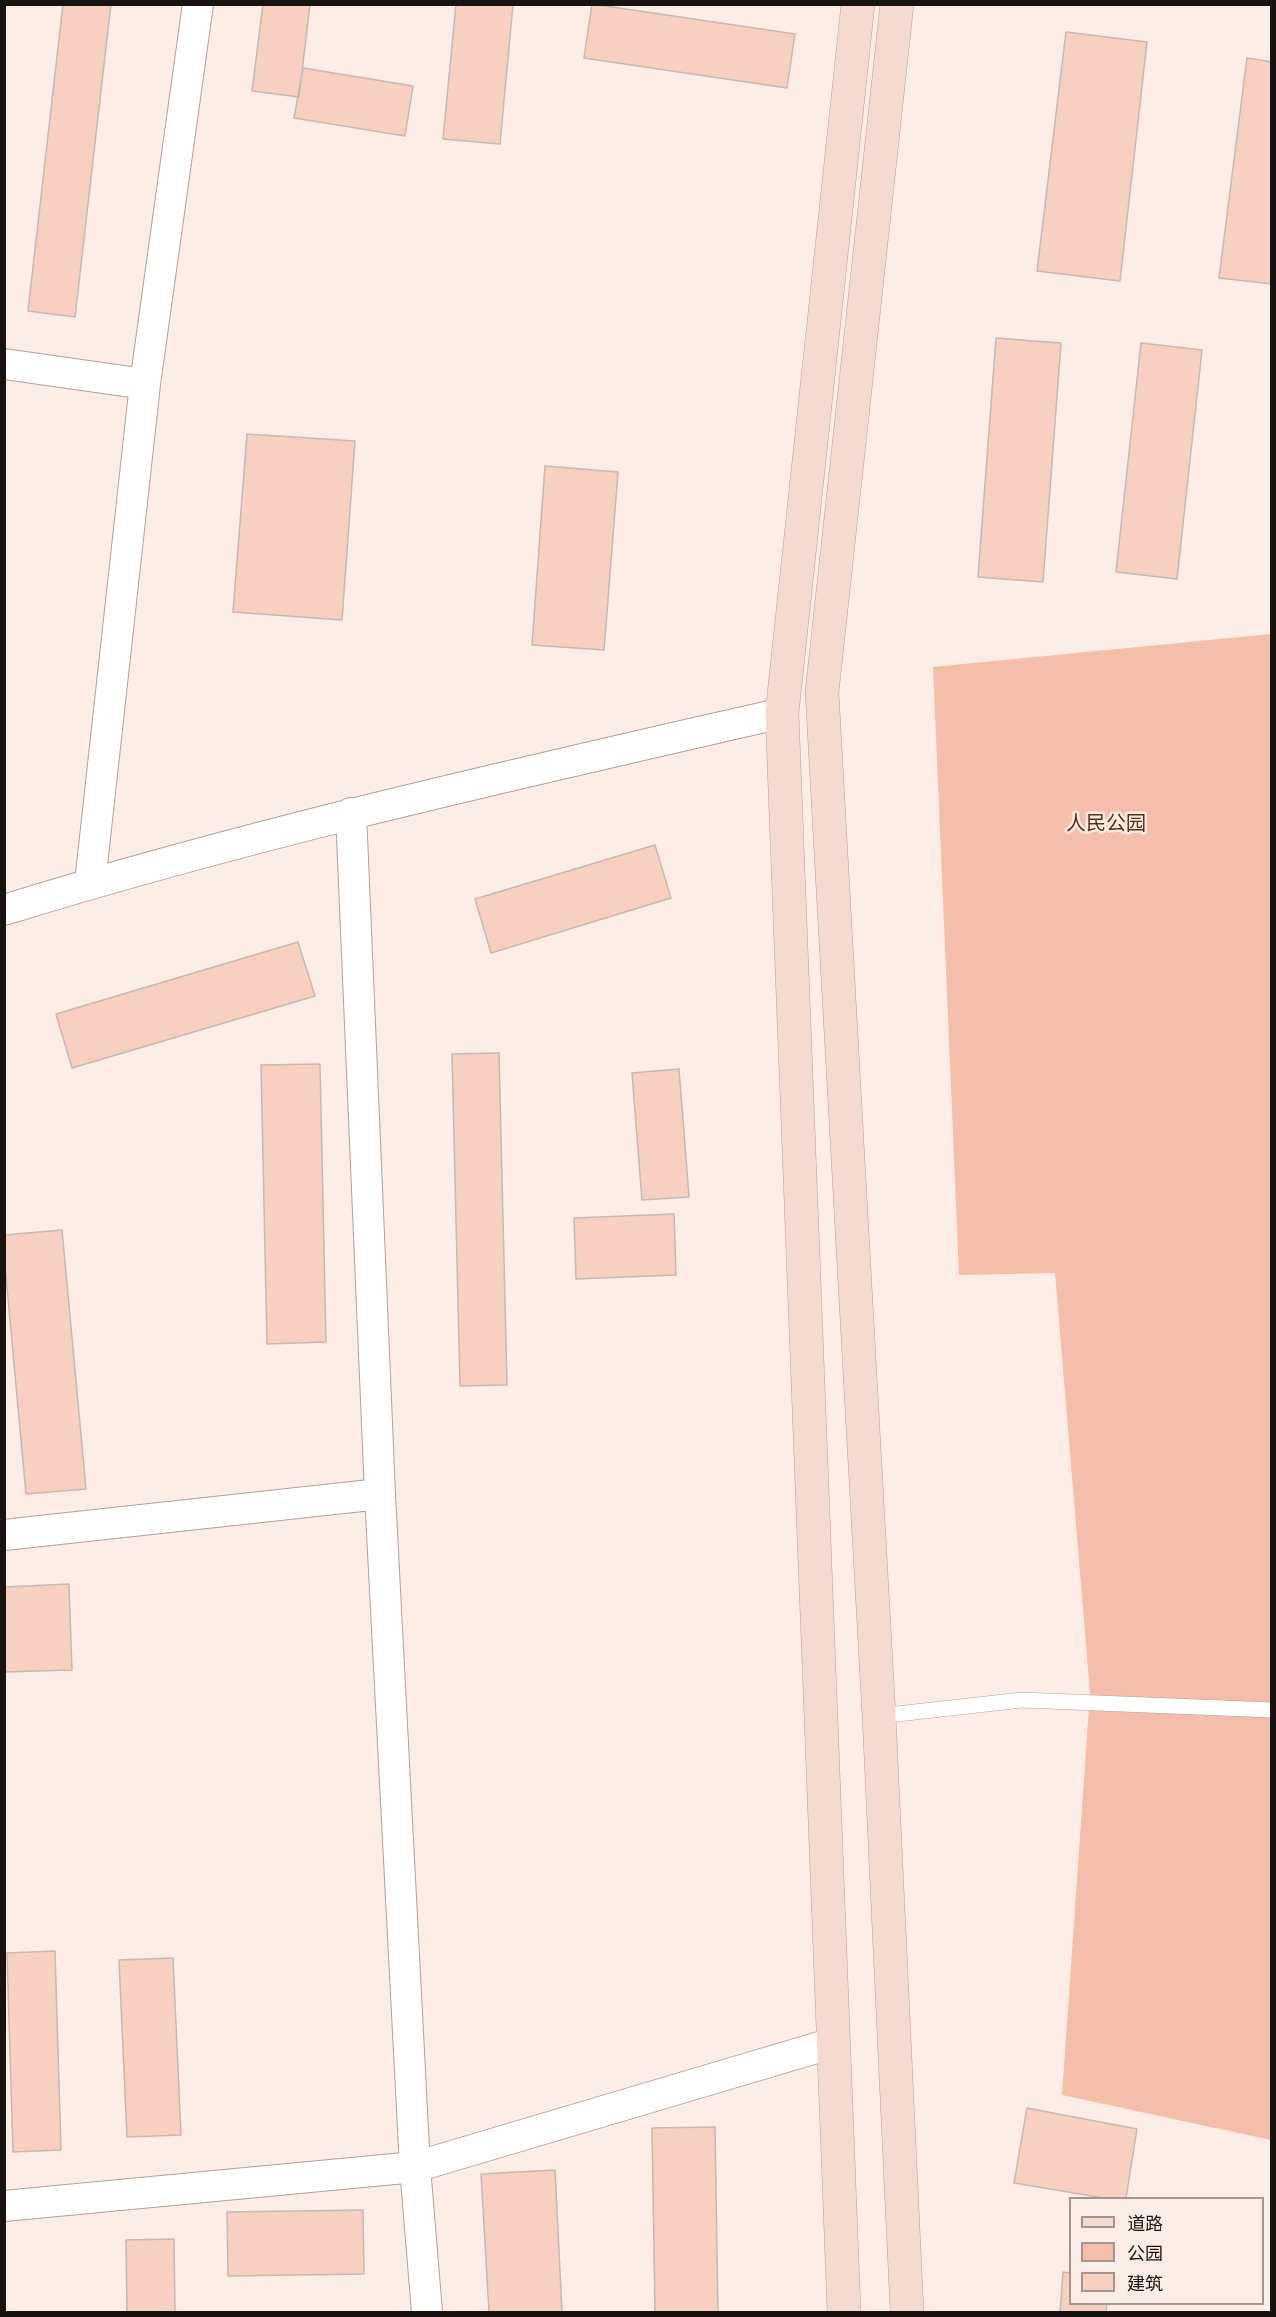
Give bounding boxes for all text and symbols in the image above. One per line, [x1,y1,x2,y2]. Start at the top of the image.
park label: 人民公园 [1066,812,1146,836]
legend [1069,2197,1264,2305]
text: 道路 [1127,2213,1163,2234]
text: 公园 [1127,2243,1163,2264]
text: 建筑 [1127,2273,1163,2294]

